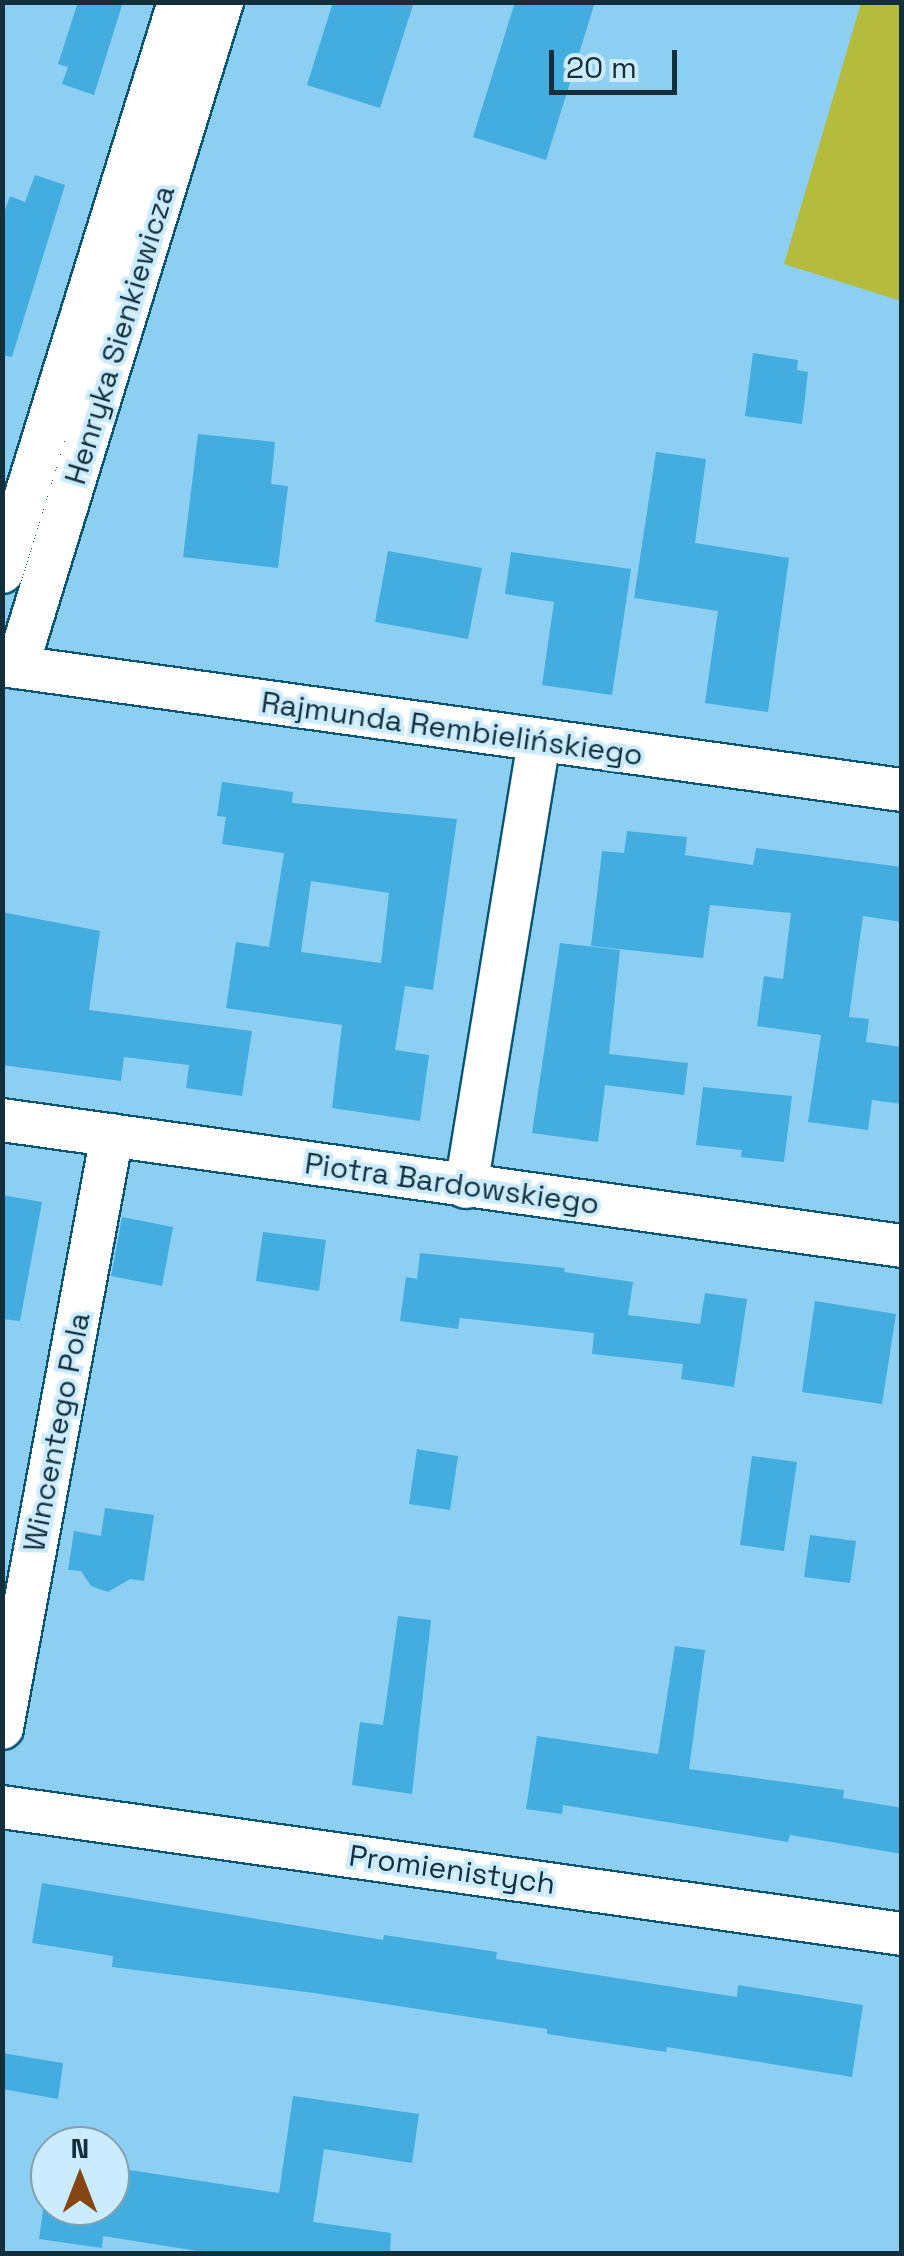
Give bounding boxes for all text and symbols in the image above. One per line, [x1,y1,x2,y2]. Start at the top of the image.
scale bar [554,30,682,92]
text: 20 m [566,48,637,87]
street label: Henryka Sienkiewicza [57,181,183,489]
street label: Rajmunda Rembielińskiego [259,684,645,774]
street label: Piotra Bardowskiego [302,1146,602,1222]
street label: Wincentego Pola [16,1309,98,1555]
street label: Promienistych [347,1838,557,1902]
north arrow [30,2126,130,2226]
text: N [71,2130,89,2166]

